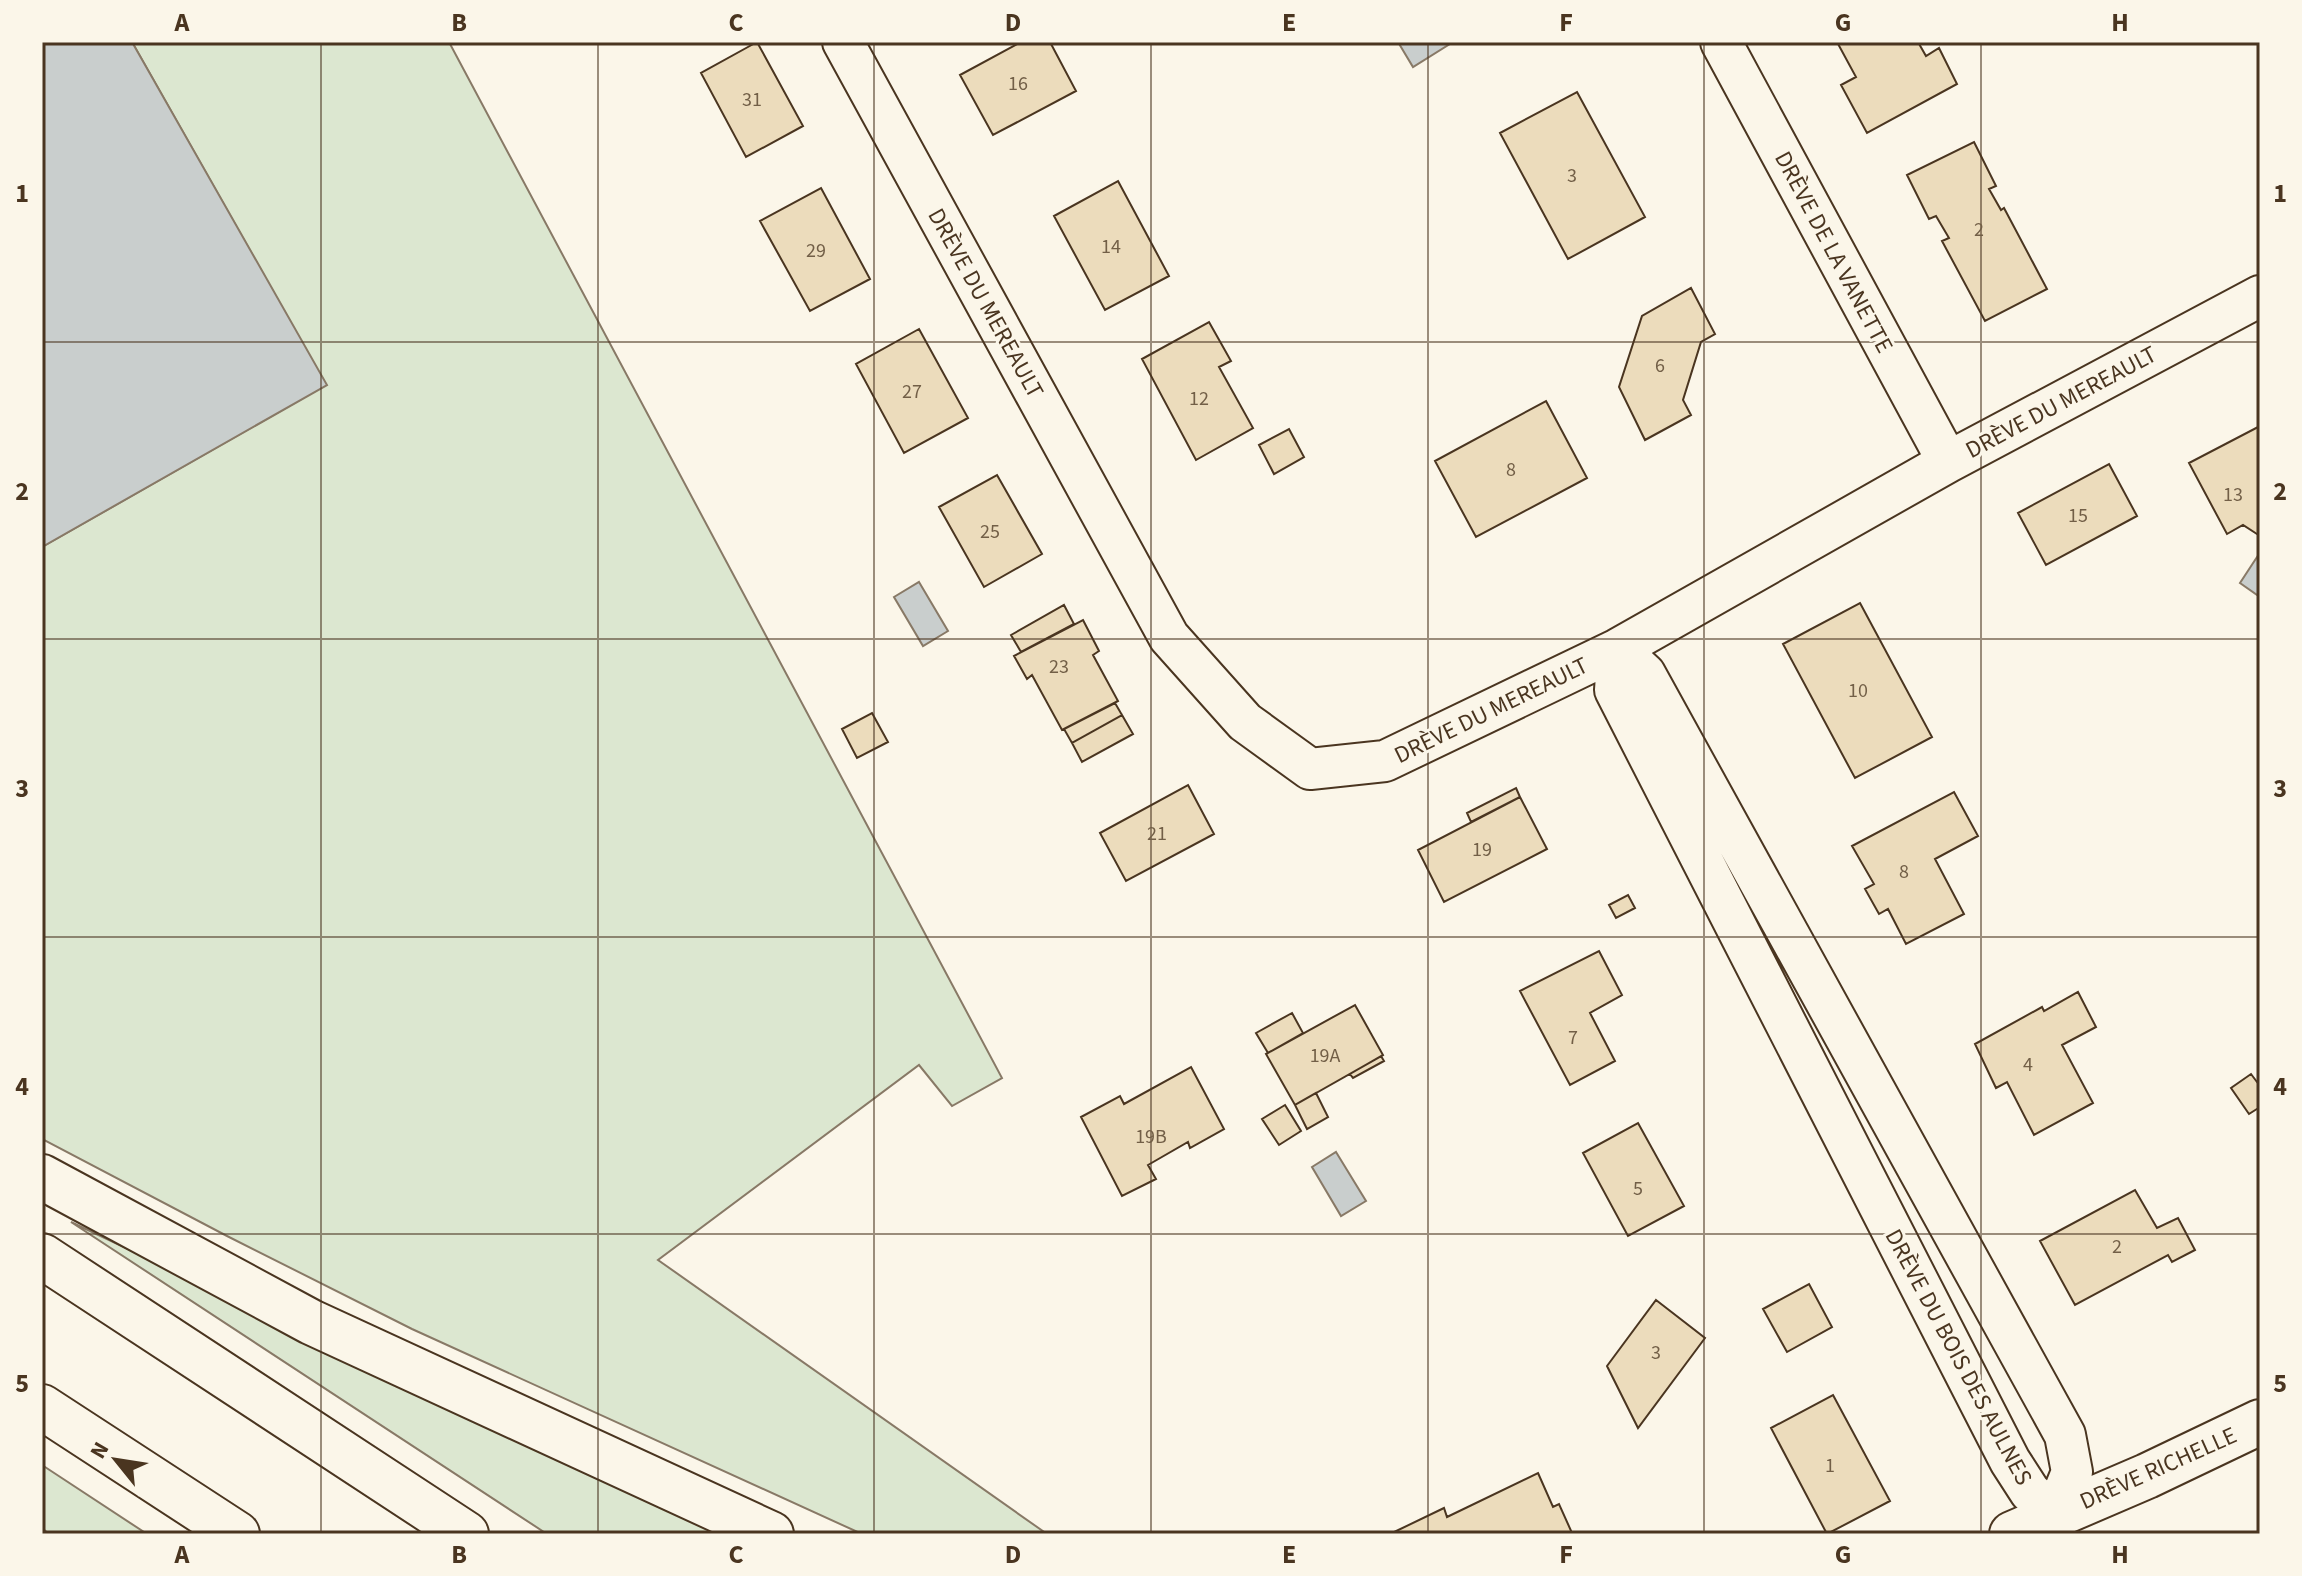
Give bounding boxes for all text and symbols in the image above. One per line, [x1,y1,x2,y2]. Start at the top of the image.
text: A [174,4,191,41]
text: B [451,4,467,41]
text: C [728,4,744,41]
text: D [1005,4,1021,41]
text: E [1282,4,1296,41]
text: F [1559,4,1573,41]
text: G [1835,4,1851,41]
text: H [2111,4,2129,41]
house number: 16 [1008,70,1028,98]
house number: 31 [742,86,762,114]
street label: DRÈVE DE LA VANETTE [1765,145,1902,359]
house number: 3 [1567,162,1577,190]
text: 1 [15,175,29,212]
text: 1 [2273,175,2287,212]
street label: DRÈVE DU MEREAULT [919,202,1052,405]
house number: 2 [1974,216,1984,244]
house number: 14 [1101,233,1121,261]
house number: 29 [806,237,826,265]
street label: DRÈVE DU MEREAULT [1959,337,2163,468]
house number: 6 [1655,352,1665,380]
house number: 27 [902,378,922,406]
house number: 12 [1189,385,1209,413]
house number: 8 [1506,456,1516,484]
text: 2 [15,473,29,510]
text: 2 [2273,473,2287,510]
house number: 13 [2223,481,2243,509]
house number: 15 [2068,502,2088,530]
house number: 25 [980,518,1000,546]
street label: DRÈVE DU MEREAULT [1388,648,1594,773]
house number: 23 [1049,653,1069,681]
house number: 10 [1848,677,1868,705]
text: 3 [15,770,29,807]
text: 3 [2273,770,2287,807]
house number: 21 [1147,820,1167,848]
house number: 19 [1472,836,1492,864]
house number: 8 [1899,858,1909,886]
house number: 7 [1568,1024,1578,1052]
house number: 19A [1310,1042,1341,1070]
house number: 4 [2023,1051,2033,1079]
text: 4 [15,1068,29,1105]
text: 4 [2273,1068,2287,1105]
house number: 19B [1135,1123,1167,1151]
house number: 5 [1633,1175,1643,1203]
street label: DRÈVE DU BOIS DES AULNES [1876,1223,2041,1492]
house number: 2 [2112,1233,2122,1261]
house number: 3 [1651,1339,1661,1367]
text: 5 [15,1365,29,1402]
text: 5 [2273,1365,2287,1402]
street label: DRÈVE RICHELLE [2074,1418,2242,1519]
north arrow [76,1420,156,1500]
text: N [82,1436,117,1465]
house number: 1 [1825,1452,1835,1480]
text: A [174,1536,191,1573]
text: B [451,1536,467,1573]
text: C [728,1536,744,1573]
text: D [1005,1536,1021,1573]
text: E [1282,1536,1296,1573]
text: F [1559,1536,1573,1573]
text: G [1835,1536,1851,1573]
text: H [2111,1536,2129,1573]

